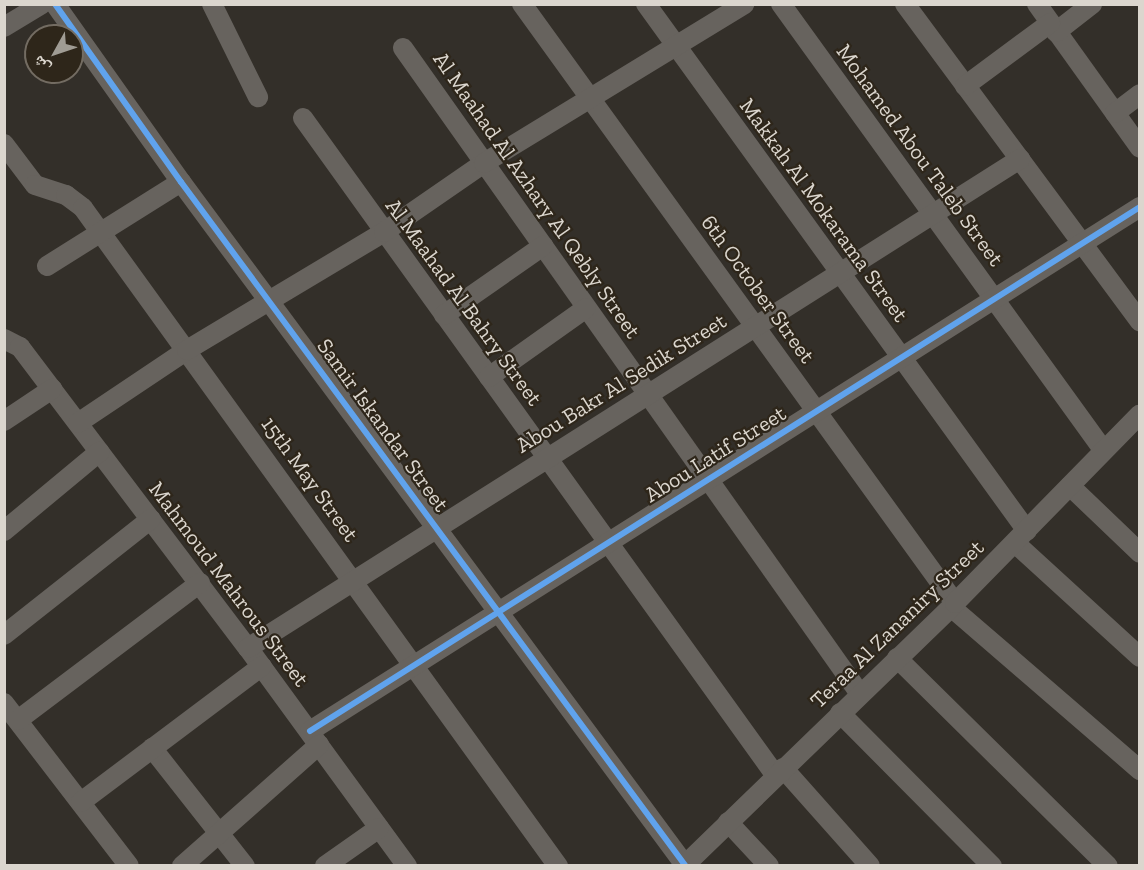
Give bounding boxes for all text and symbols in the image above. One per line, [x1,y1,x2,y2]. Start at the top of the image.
north arrow [24,24,84,84]
street label: Mohamed Abou Taleb Street [830,39,1010,271]
street label: Al Maahad Al Azhary Al Qebly Street [427,45,647,345]
text: ش [29,52,54,77]
street label: Makkah Al Mokarama Street [734,93,914,327]
street label: Al Maahad Al Bahry Street [380,193,548,411]
street label: 6th October Street [695,210,821,368]
street label: Abou Bakr Al Sedik Street [511,307,731,459]
street label: Samir Iskandar Street [311,333,455,517]
street label: Abou Latif Street [640,400,790,508]
street label: 15th May Street [256,411,364,547]
street label: Mahmoud Mahrous Street [143,476,315,692]
street label: Teraa Al Zananiry Street [804,534,990,714]

